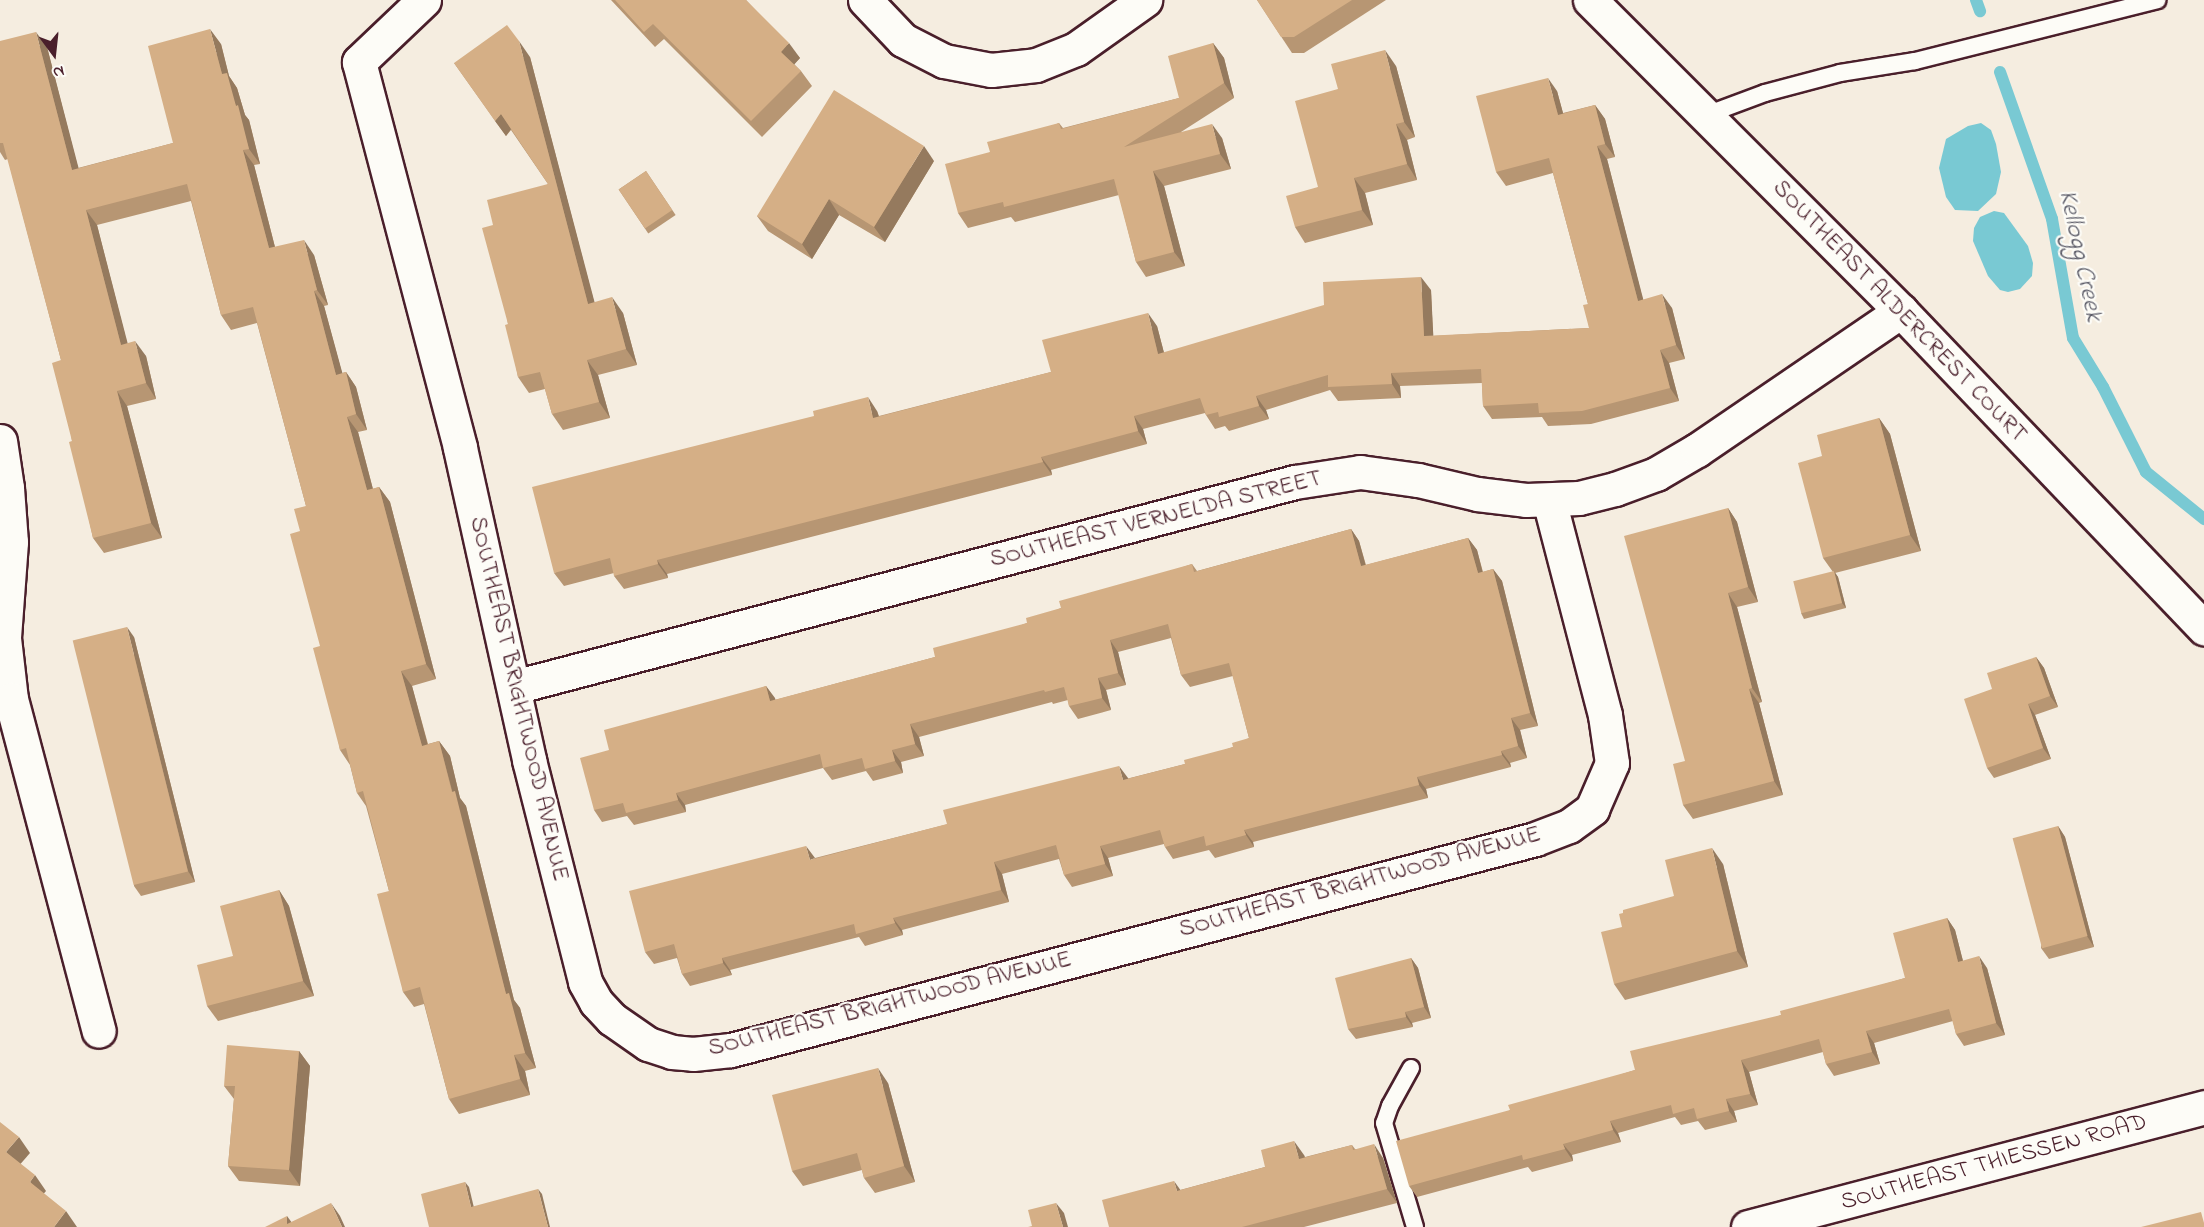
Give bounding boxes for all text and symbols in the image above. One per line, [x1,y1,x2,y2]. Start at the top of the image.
north arrow [24,24,84,84]
text: N [50,58,67,84]
street label: SOUTHEAST ALDERCREST COURT [1766,175,2032,449]
water label: Kellogg Creek [2050,187,2108,325]
street label: SOUTHEAST VERNELDA STREET [987,465,1325,575]
street label: SOUTHEAST BRIGHTWOOD AVENUE [462,514,574,884]
street label: SOUTHEAST BRIGHTWOOD AVENUE [1176,821,1544,945]
street label: SOUTHEAST BRIGHTWOOD AVENUE [705,946,1075,1064]
street label: SOUTHEAST THIESSEN ROAD [1838,1108,2150,1218]

